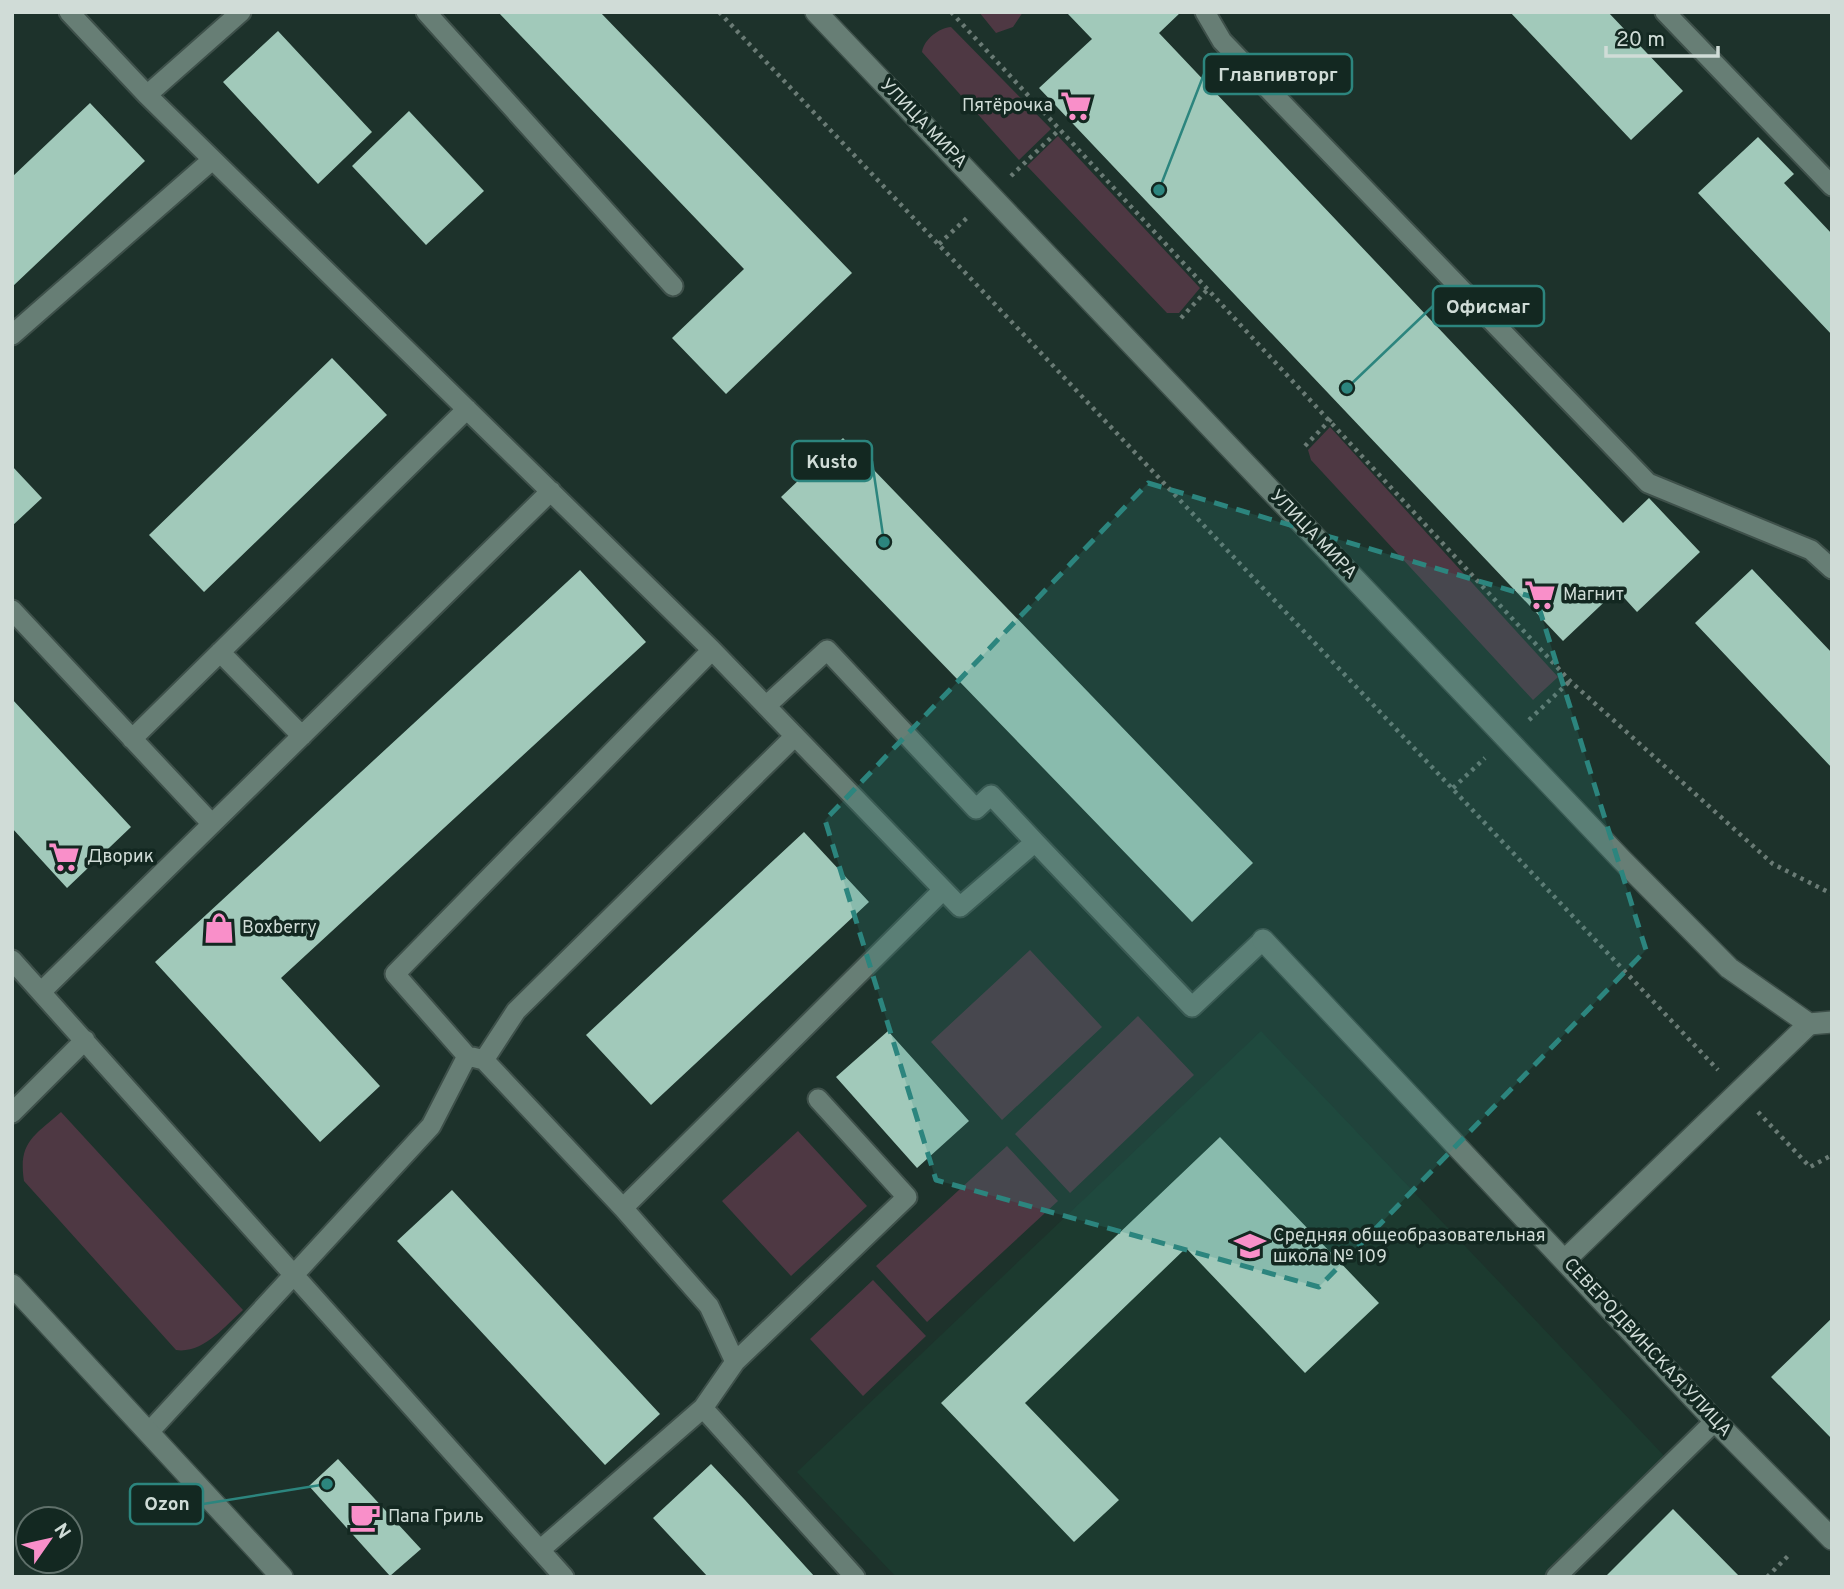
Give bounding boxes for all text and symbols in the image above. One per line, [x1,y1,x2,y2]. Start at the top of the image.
scale bar [1606,14,1718,58]
text: 20 m [1616,27,1665,54]
callout: Главпивторг [1204,54,1352,94]
text: Главпивторг [1218,64,1338,88]
street label: УЛИЦА МИРА [874,74,972,174]
supermarket icon: Пятёрочка [1059,89,1093,123]
place label: Пятёрочка [962,95,1053,118]
callout: Офисмаг [1433,286,1544,326]
text: Офисмаг [1446,296,1530,320]
callout: Kusto [792,441,872,481]
text: Kusto [806,451,858,475]
street label: УЛИЦА МИРА [1264,485,1362,585]
supermarket icon: Магнит [1523,578,1557,612]
place label: Магнит [1563,584,1624,607]
supermarket icon: Дворик [47,840,81,874]
place label: Дворик [87,846,154,869]
shop icon: Boxberry [202,911,236,945]
place label: Boxberry [242,917,317,940]
place label: Средняя общеобразовательная школа № 109 [1273,1225,1546,1269]
school or university icon: Средняя общеобразовательная школа № 109 [1233,1229,1267,1263]
street label: СЕВЕРОДВИНСКАЯ УЛИЦА [1558,1254,1736,1442]
callout: Ozon [130,1484,203,1524]
text: Ozon [144,1493,190,1517]
cafe icon: Папа Гриль [348,1500,382,1534]
north arrow [14,1505,84,1575]
place label: Папа Гриль [388,1506,484,1529]
text: N [48,1519,75,1544]

